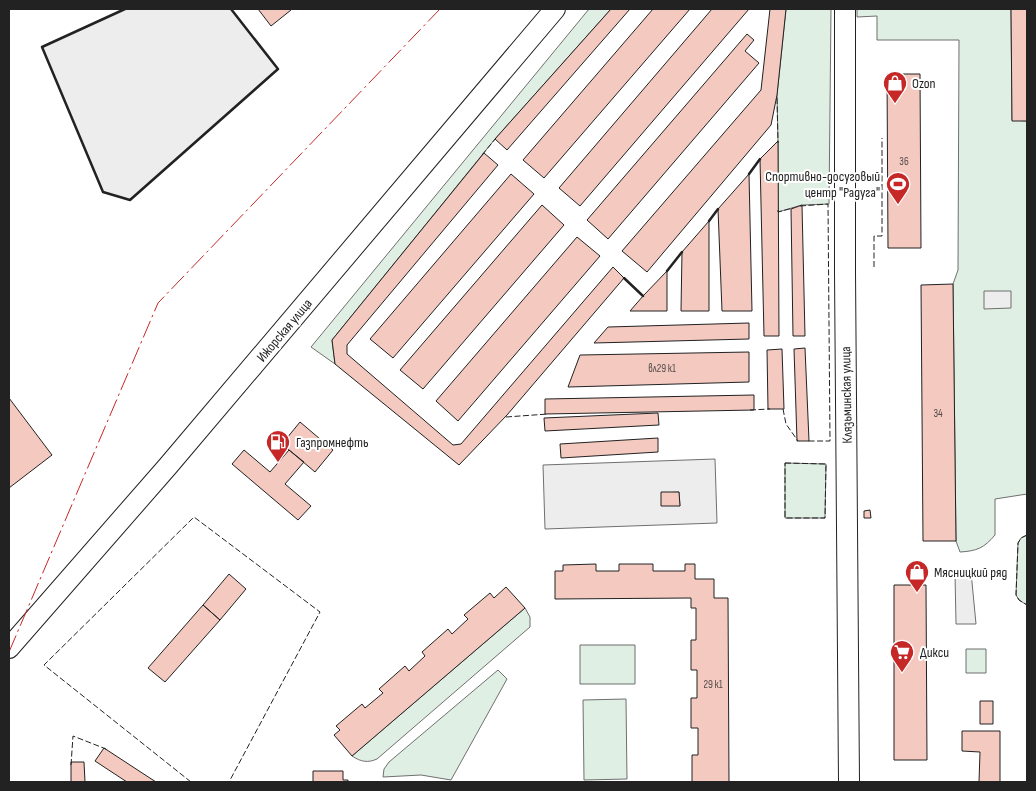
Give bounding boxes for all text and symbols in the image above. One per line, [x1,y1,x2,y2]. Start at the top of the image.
shop icon: Ozon [882,70,908,104]
place label: Ozon [912,75,936,92]
house number: 36 [899,155,909,168]
place label: Спортивно-досуговый центр "Радуга" [765,168,880,201]
sports icon: Спортивно-досуговый центр "Радуга" [885,171,911,205]
street label: Ижорская улица [253,295,316,365]
street label: Клязьминская улица [837,346,856,444]
house number: вл29 к1 [648,362,676,375]
house number: 34 [933,407,943,420]
fuel station icon: Газпромнефть [265,429,291,463]
place label: Газпромнефть [296,434,369,451]
shop icon: Мясницкий ряд [904,559,930,593]
place label: Мясницкий ряд [934,564,1007,581]
supermarket icon: Дикси [889,639,915,673]
place label: Дикси [920,644,949,661]
house number: 29 к1 [703,678,723,691]

